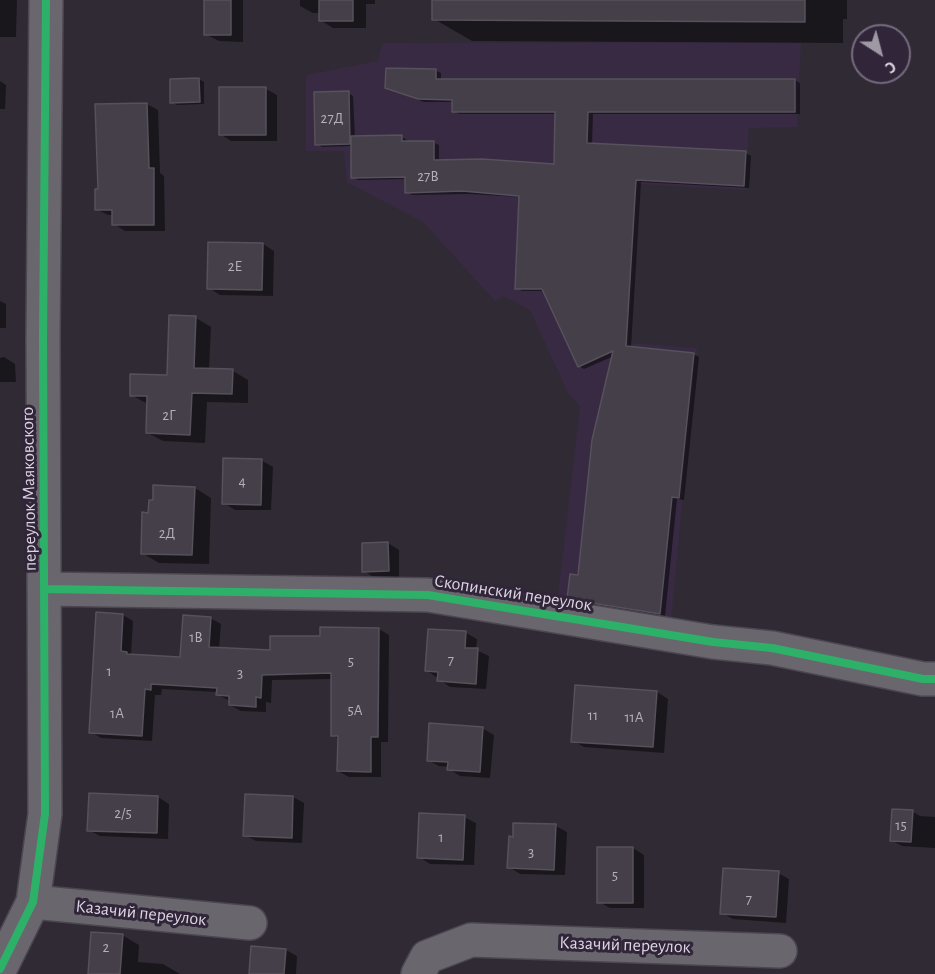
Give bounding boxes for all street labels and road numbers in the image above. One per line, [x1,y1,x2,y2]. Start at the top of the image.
street label: переулок Маяковского [17,407,41,571]
street label: Скопинский переулок [433,570,593,616]
street label: Казачий переулок [74,895,208,931]
street label: Казачий переулок [559,932,691,958]

